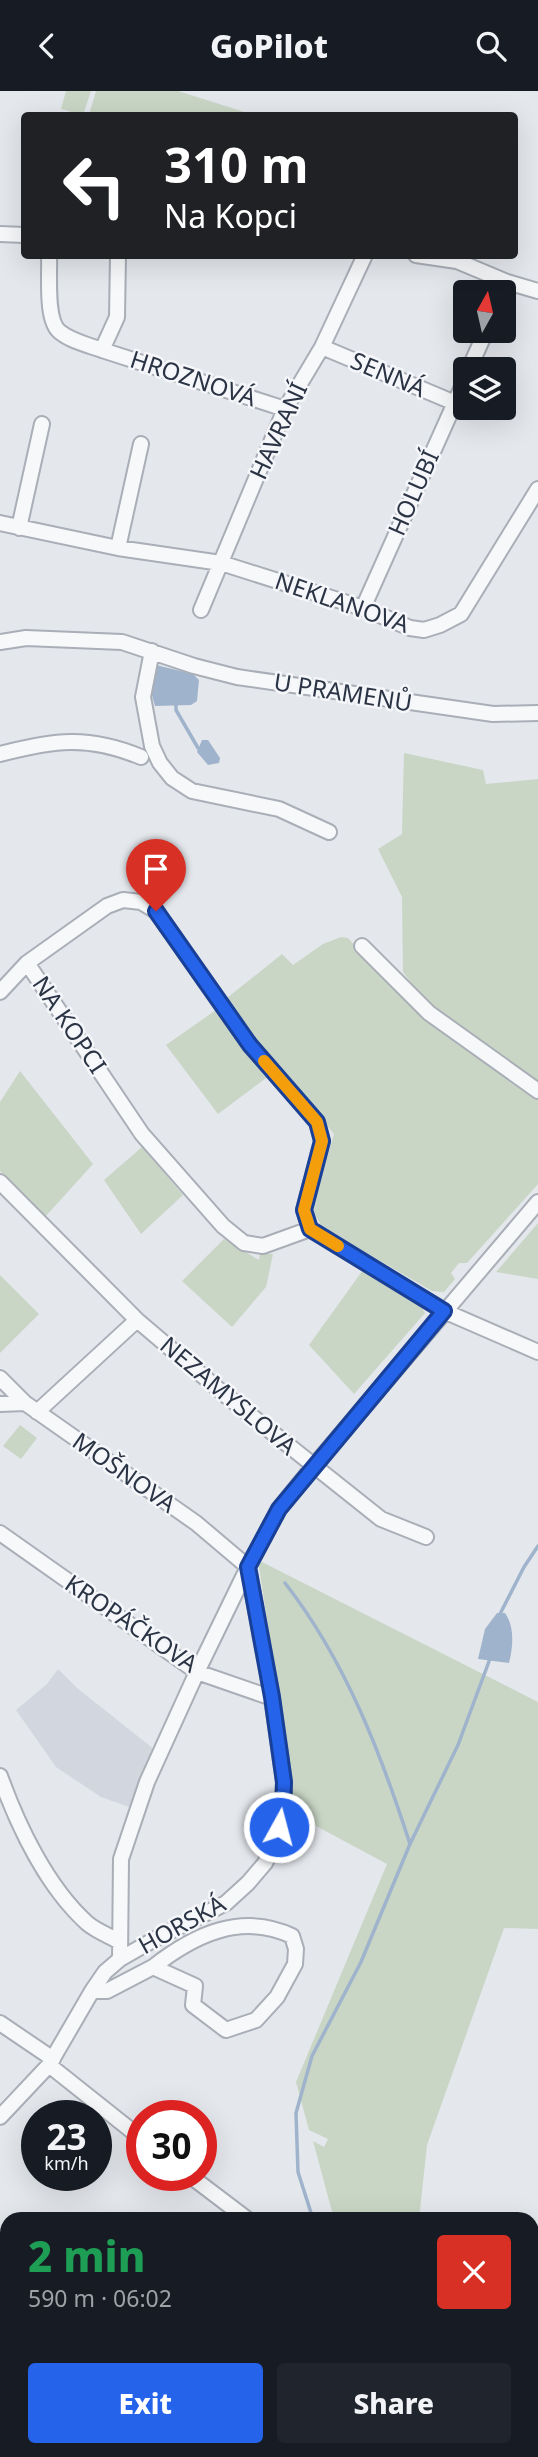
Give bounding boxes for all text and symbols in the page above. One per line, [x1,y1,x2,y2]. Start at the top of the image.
text: GoPilot [210,24,328,67]
icon: back [28,27,66,65]
icon: search [472,27,510,65]
text: 310 m [164,131,309,197]
icon: left [49,140,140,231]
text: Na Kopci [164,194,297,237]
north arrow [453,280,516,343]
map controls [453,280,516,420]
street label: HROZNOVÁ [126,342,261,414]
street label: SENNÁ [346,343,432,404]
button: layers [453,357,516,420]
street label: HAVRANÍ [241,377,314,484]
street label: HOLUBÍ [379,444,446,540]
street label: NEKLANOVA [271,563,415,640]
street label: U PRAMENŮ [272,664,415,719]
pin [126,839,186,911]
icon: arrive [137,850,175,888]
street label: NA KOPCI [26,969,115,1079]
street label: NEZAMYSLOVA [154,1328,305,1462]
street label: MOŠNOVA [67,1424,184,1520]
street label: KROPÁČKOVA [59,1566,205,1680]
position arrow [242,1790,316,1864]
street label: HORSKÁ [132,1886,231,1961]
speed limit sign: 30 [126,2100,217,2191]
text: 23 [46,2113,87,2160]
text: km/h [44,2151,89,2175]
text: 2 min [28,2227,145,2284]
button: close [437,2235,511,2309]
text: 590 m · 06:02 [28,2282,172,2314]
button: Exit [28,2363,263,2443]
button: Share [277,2363,511,2443]

